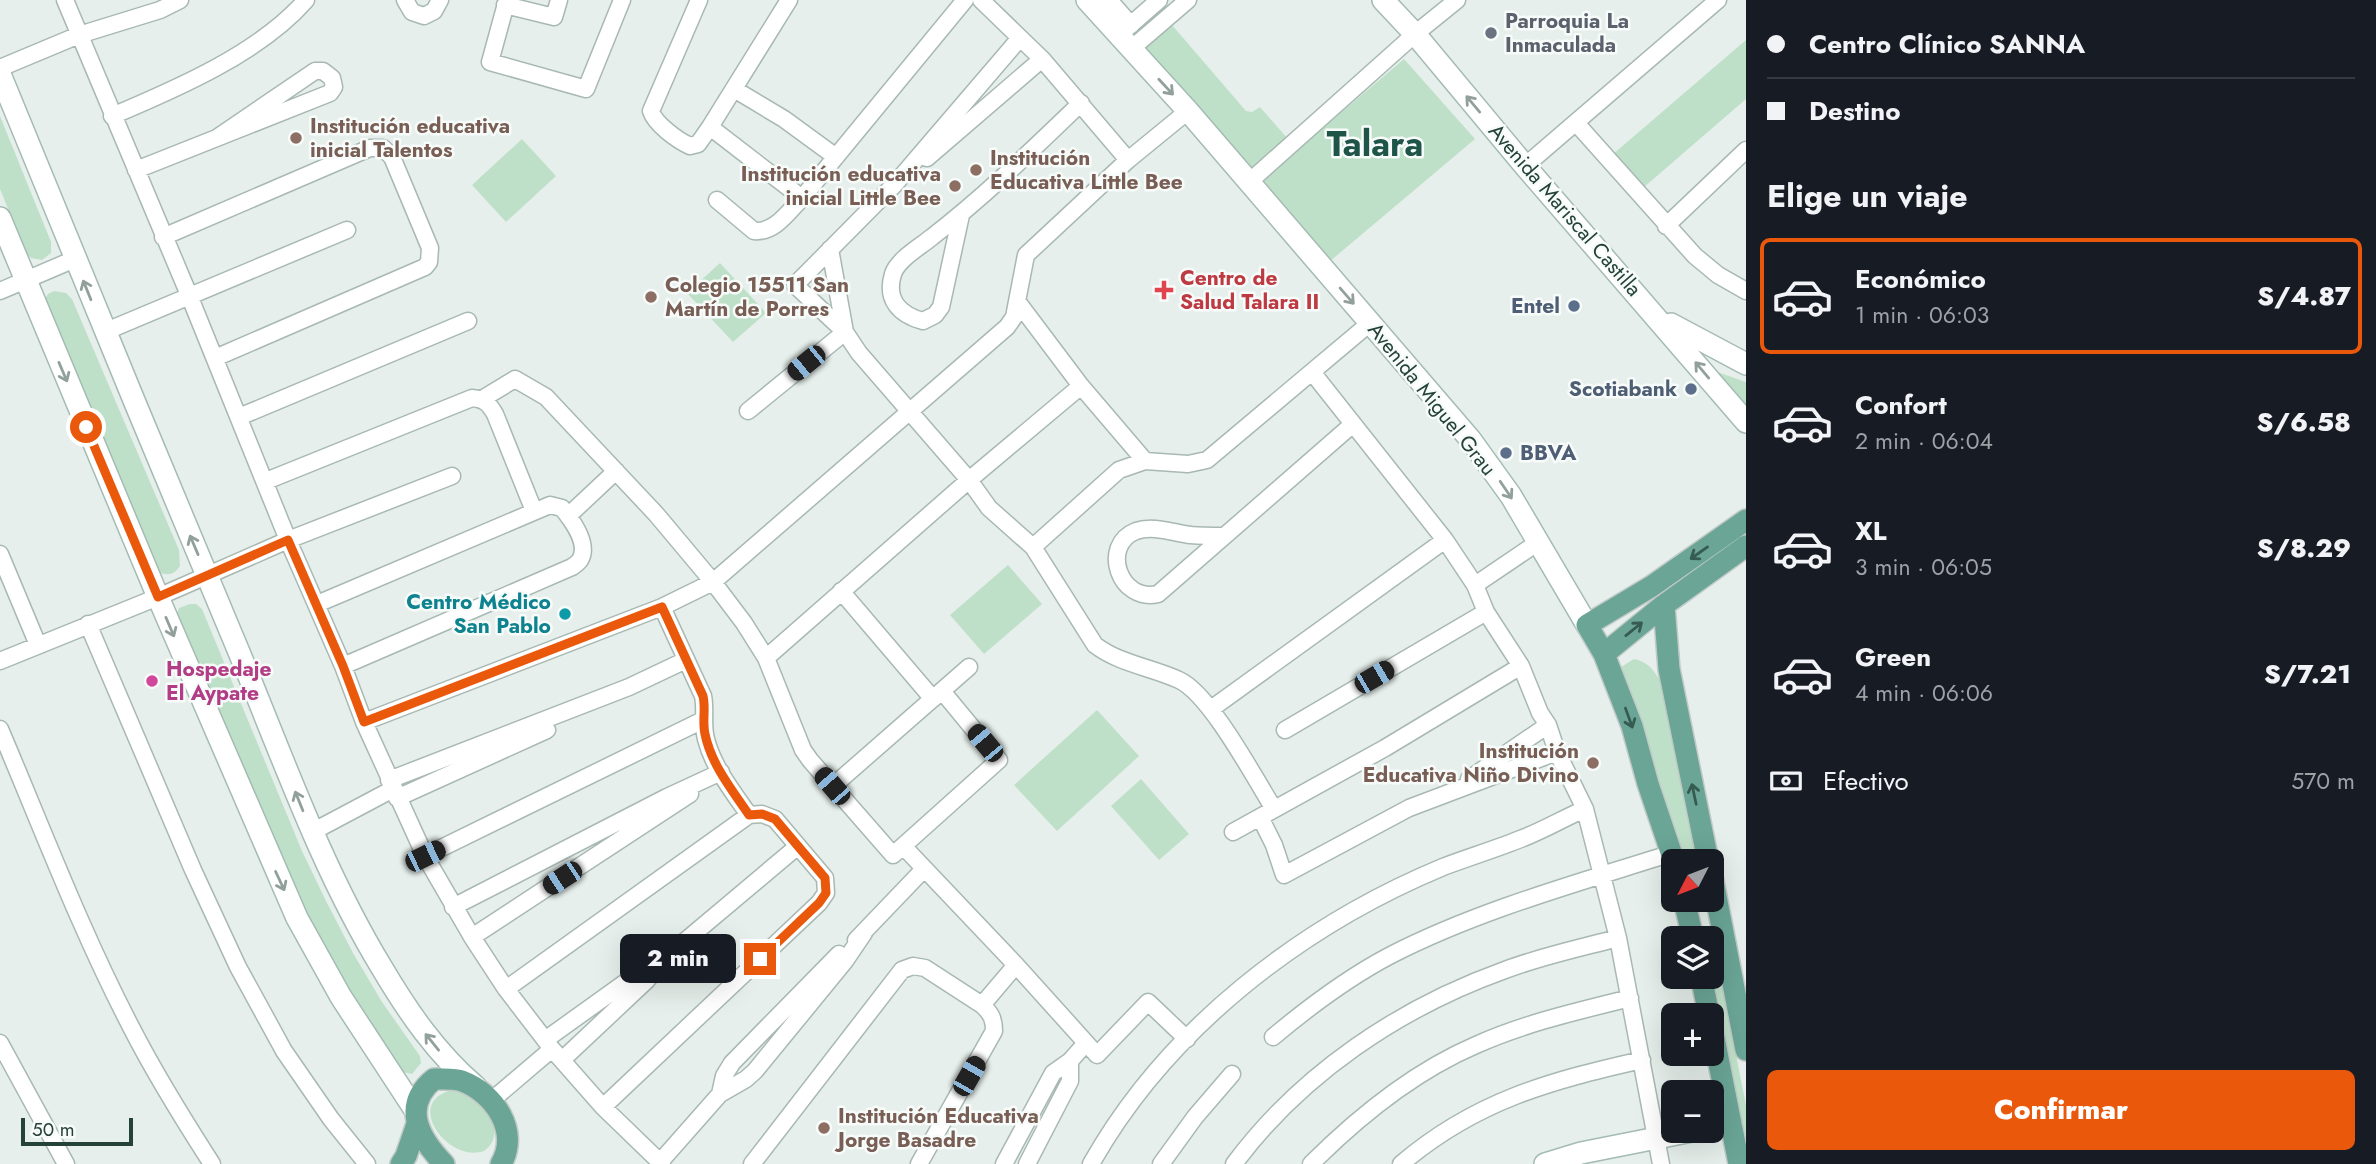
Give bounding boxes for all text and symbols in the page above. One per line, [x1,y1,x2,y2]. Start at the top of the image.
place label: Parroquia La Inmaculada [1505,6,1629,60]
marker: Parroquia La Inmaculada [1483,25,1499,41]
text: Centro Clínico SANNA [1809,25,2085,63]
one-way arrow [1157,78,1174,95]
text: Destino [1809,92,1901,130]
one-way arrow [1466,96,1481,114]
place label: Institución educativa inicial Talentos [310,111,510,165]
street label: Avenida Mariscal Castilla [1481,117,1649,303]
district label: Talara [1327,119,1423,169]
marker: Institución educativa inicial Talentos [288,130,304,146]
place label: Institución Educativa Little Bee [990,143,1183,197]
place label: Institución educativa inicial Little Bee [741,159,941,213]
marker: Institución Educativa Little Bee [968,162,984,178]
text: Elige un viaje [1767,173,1968,219]
marker: Institución educativa inicial Little Bee [947,178,963,194]
text: Económico [1855,260,1986,298]
place label: Centro de Salud Talara II [1180,263,1319,317]
icon: car [1771,265,1834,328]
place label: Colegio 15511 San Martín de Porres [665,270,849,324]
text: S/4.87 [2257,277,2351,315]
one-way arrow [80,280,93,302]
marker: Centro de Salud Talara II [1154,280,1174,300]
one-way arrow [1339,287,1355,305]
marker: Colegio 15511 San Martín de Porres [643,289,659,305]
place label: Entel [1511,291,1560,321]
marker: Entel [1566,298,1582,314]
text: 1 min · 06:03 [1855,298,1989,332]
street label: Avenida Miguel Grau [1361,316,1503,482]
car [784,342,829,384]
one-way arrow [58,361,71,382]
one-way arrow [1694,361,1710,379]
place label: Scotiabank [1569,374,1677,404]
marker: Scotiabank [1683,381,1699,397]
text: Confort [1855,386,1947,424]
icon: car [1771,391,1834,454]
text: S/6.58 [2257,403,2351,441]
route start [70,411,102,443]
text: 2 min · 06:04 [1855,424,1993,458]
place label: BBVA [1520,438,1577,468]
marker: BBVA [1498,445,1514,461]
one-way arrow [1499,480,1514,499]
text: XL [1855,512,1887,550]
icon: car [1771,517,1834,580]
text: S/8.29 [2257,529,2351,567]
one-way arrow [187,535,200,557]
one-way arrow [1690,546,1709,560]
text: 3 min · 06:05 [1855,550,1992,584]
place label: Centro Médico San Pablo [406,587,551,641]
marker: Centro Médico San Pablo [557,606,573,622]
one-way arrow [165,616,178,637]
one-way arrow [1624,621,1642,636]
text: Green [1855,638,1931,676]
icon: car [1771,643,1834,706]
place label: Hospedaje El Aypate [166,654,271,708]
text: S/7.21 [2264,655,2351,693]
car [1351,657,1398,697]
marker: Hospedaje El Aypate [144,673,160,689]
text: 4 min · 06:06 [1855,676,1993,710]
one-way arrow [1623,706,1636,728]
car [964,720,1007,766]
place label: Institución Educativa Niño Divino [1363,736,1579,790]
marker: Institución Educativa Niño Divino [1585,755,1601,771]
icon: cash [1767,762,1805,800]
text: Efectivo [1823,762,1909,800]
car [811,763,854,809]
text: 570 m [2291,764,2355,798]
one-way arrow [1687,783,1701,806]
one-way arrow [292,791,305,813]
car [402,837,449,875]
north arrow [1661,849,1724,912]
map controls [1661,849,1724,1143]
car [539,858,586,898]
one-way arrow [274,870,287,891]
button: layers [1661,926,1724,989]
callout: 2 min [620,934,736,984]
text: 2 min [647,941,709,975]
route end [744,943,776,975]
button: + [1661,1003,1724,1066]
one-way arrow [425,1034,440,1052]
car [950,1053,989,1099]
button: Confirmar [1767,1070,2355,1150]
button: − [1661,1080,1724,1143]
place label: Institución Educativa Jorge Basadre [834,1101,1039,1155]
scale bar [21,1115,133,1147]
text: 50 m [32,1116,75,1143]
marker: Institución Educativa Jorge Basadre [816,1120,832,1136]

